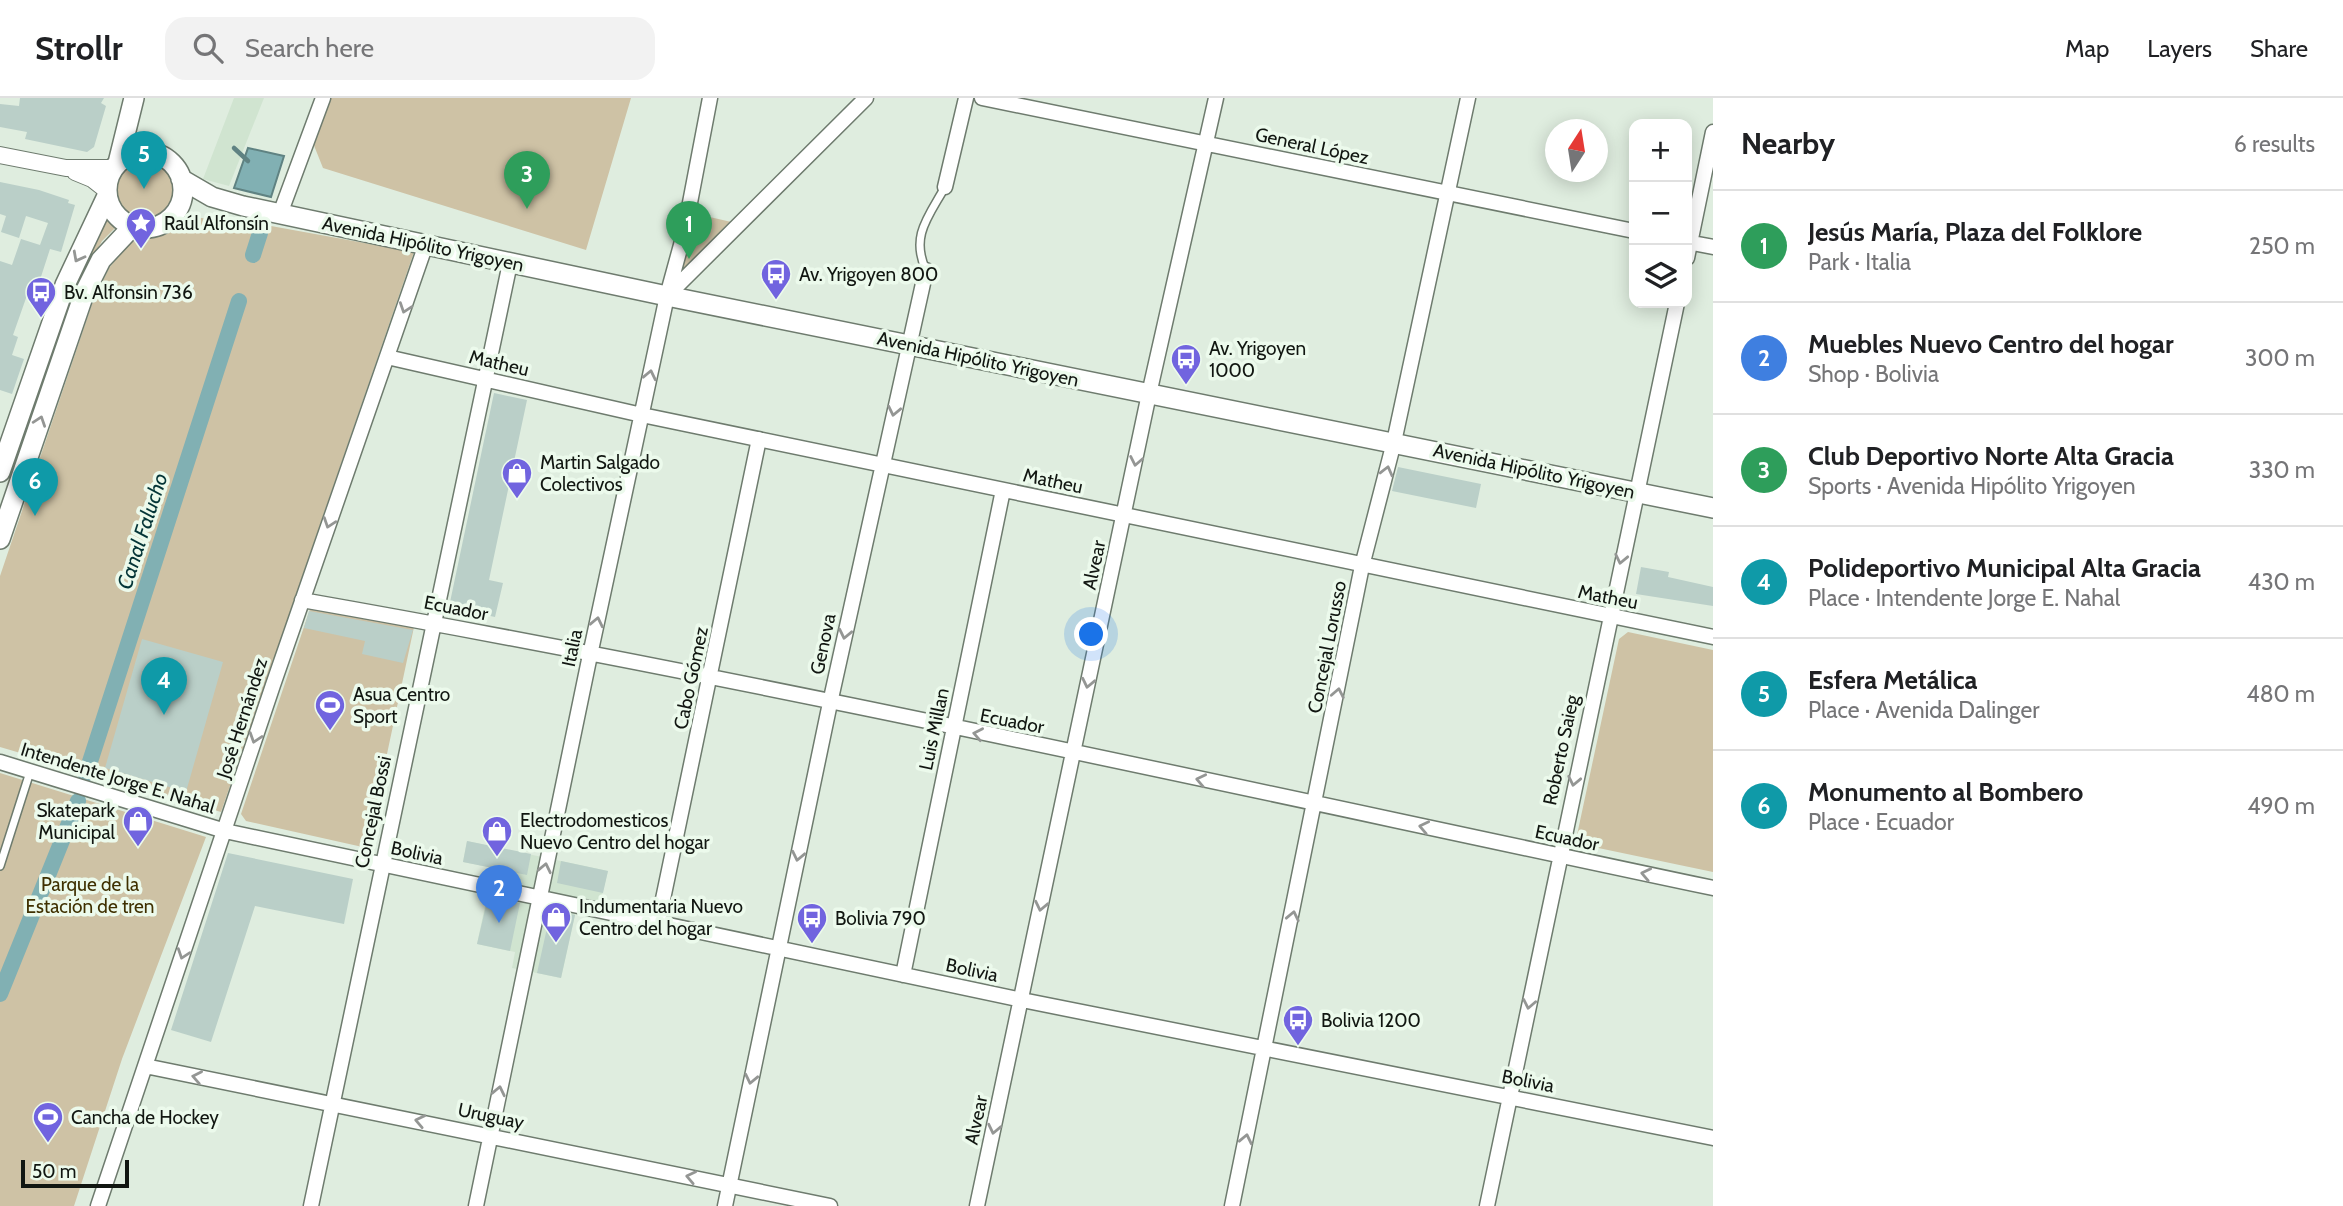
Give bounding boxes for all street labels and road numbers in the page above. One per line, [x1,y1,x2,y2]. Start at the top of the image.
street label: General López [1253,123,1371,169]
street label: Avenida Hipólito Yrigoyen [320,211,526,277]
street label: Avenida Hipólito Yrigoyen [875,326,1081,392]
street label: Matheu [467,345,531,381]
street label: Avenida Hipólito Yrigoyen [1431,438,1637,504]
street label: Matheu [1021,463,1085,499]
street label: Alvear [1078,538,1110,592]
street label: Concejal Lorusso [1303,579,1351,715]
street label: Matheu [1576,580,1640,614]
street label: Ecuador [422,591,490,625]
street label: Genova [805,611,841,677]
street label: Cabo Gómez [669,624,713,732]
street label: Italia [557,627,587,669]
street label: José Hernández [211,655,272,782]
street label: Luis Millan [914,686,954,772]
street label: Roberto Saieg [1538,692,1584,807]
street label: Ecuador [978,704,1046,738]
street label: Intendente Jorge E. Nahal [18,737,219,819]
street label: Concejal Bossi [350,754,396,870]
street label: Ecuador [1533,820,1601,856]
street label: Bolivia [389,836,445,870]
street label: Bolivia [944,953,1000,987]
street label: Bolivia [1500,1065,1556,1097]
street label: Alvear [960,1093,992,1147]
street label: Uruguay [456,1098,527,1134]

